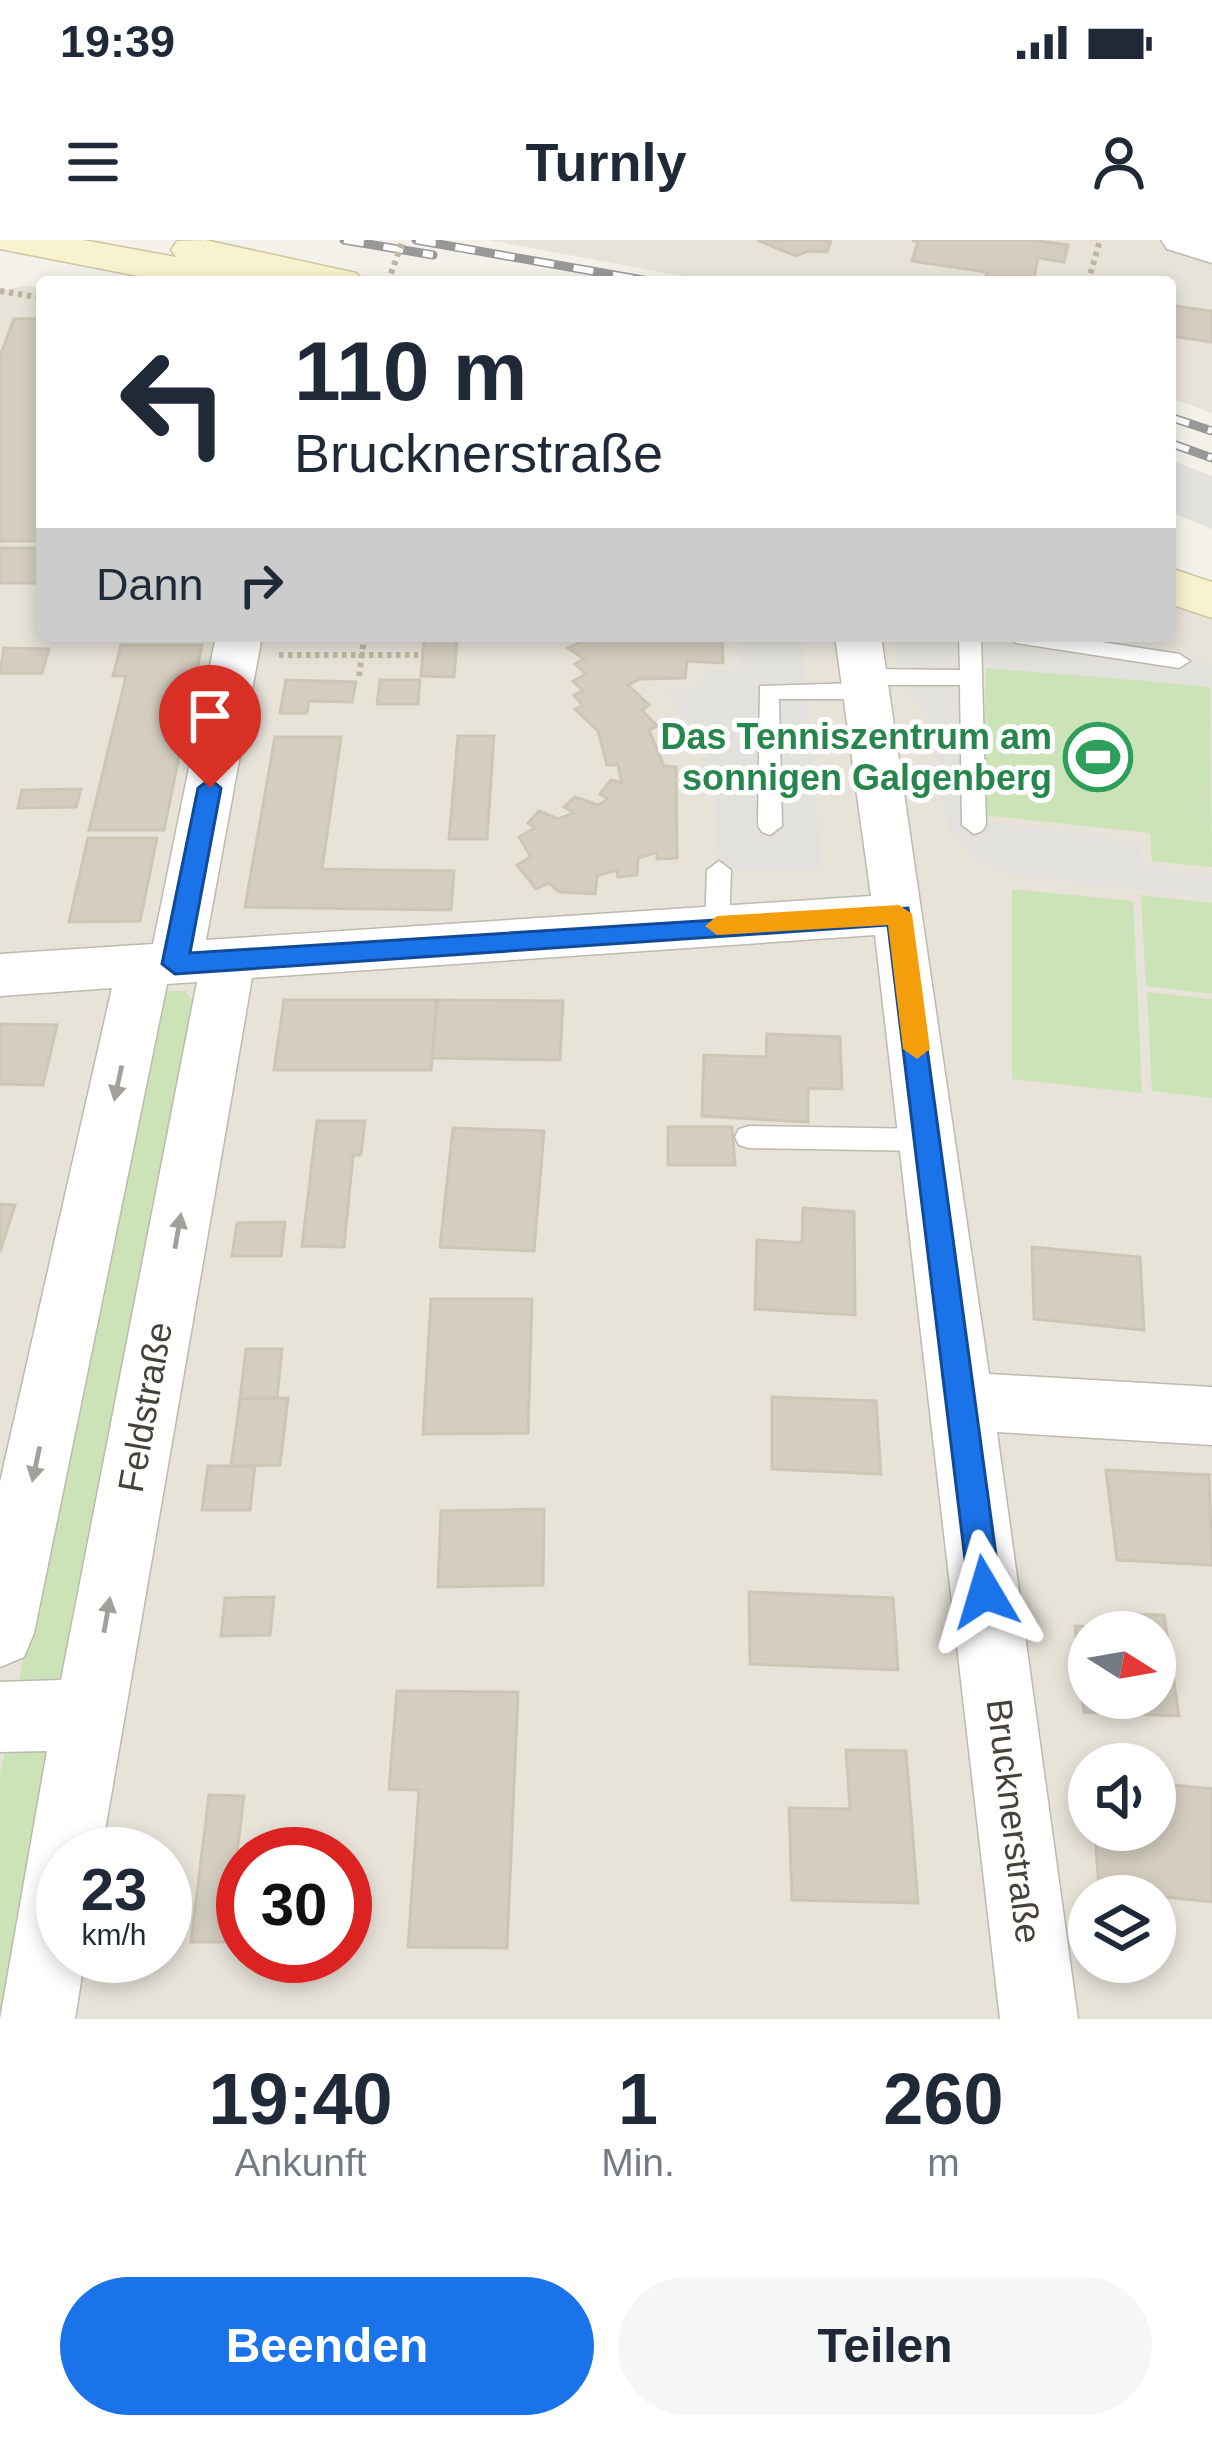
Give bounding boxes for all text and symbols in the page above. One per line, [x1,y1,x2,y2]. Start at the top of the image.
text: 19:39 [60,16,175,67]
icon: menu [60,129,126,195]
icon: person [1086,129,1152,195]
text: Turnly [526,132,687,192]
icon: left [96,324,252,480]
text: 110 m [294,324,528,418]
text: Brucknerstraße [294,423,663,483]
icon: right [228,552,294,618]
text: Dann [96,559,204,610]
pin [159,665,261,788]
icon: arrive [177,683,243,749]
place label: Das Tenniszentrum am sonnigen Galgenberg [661,716,1052,798]
sports icon: Das Tenniszentrum am sonnigen Galgenberg [1063,722,1133,792]
one-way arrow [108,1065,127,1103]
one-way arrow [169,1212,187,1250]
street label: Feldstraße [110,1319,180,1495]
one-way arrow [26,1446,45,1484]
position arrow [922,1529,1048,1655]
one-way arrow [98,1595,117,1633]
north arrow [1068,1611,1176,1719]
map controls [1068,1611,1176,1983]
street label: Brucknerstraße [979,1696,1049,1946]
button: sound [1068,1743,1176,1851]
speed limit sign: 30 [216,1827,372,1983]
text: 23 [81,1856,147,1923]
button: layers [1068,1875,1176,1983]
text: km/h [81,1918,147,1951]
text: 19:40 [209,2059,393,2139]
text: 1 [618,2059,658,2139]
text: 260 [883,2059,1003,2139]
text: Ankunft [234,2141,367,2184]
text: Min. [601,2141,675,2184]
text: m [927,2141,960,2184]
button: Beenden [60,2277,594,2415]
button: Teilen [618,2277,1152,2415]

